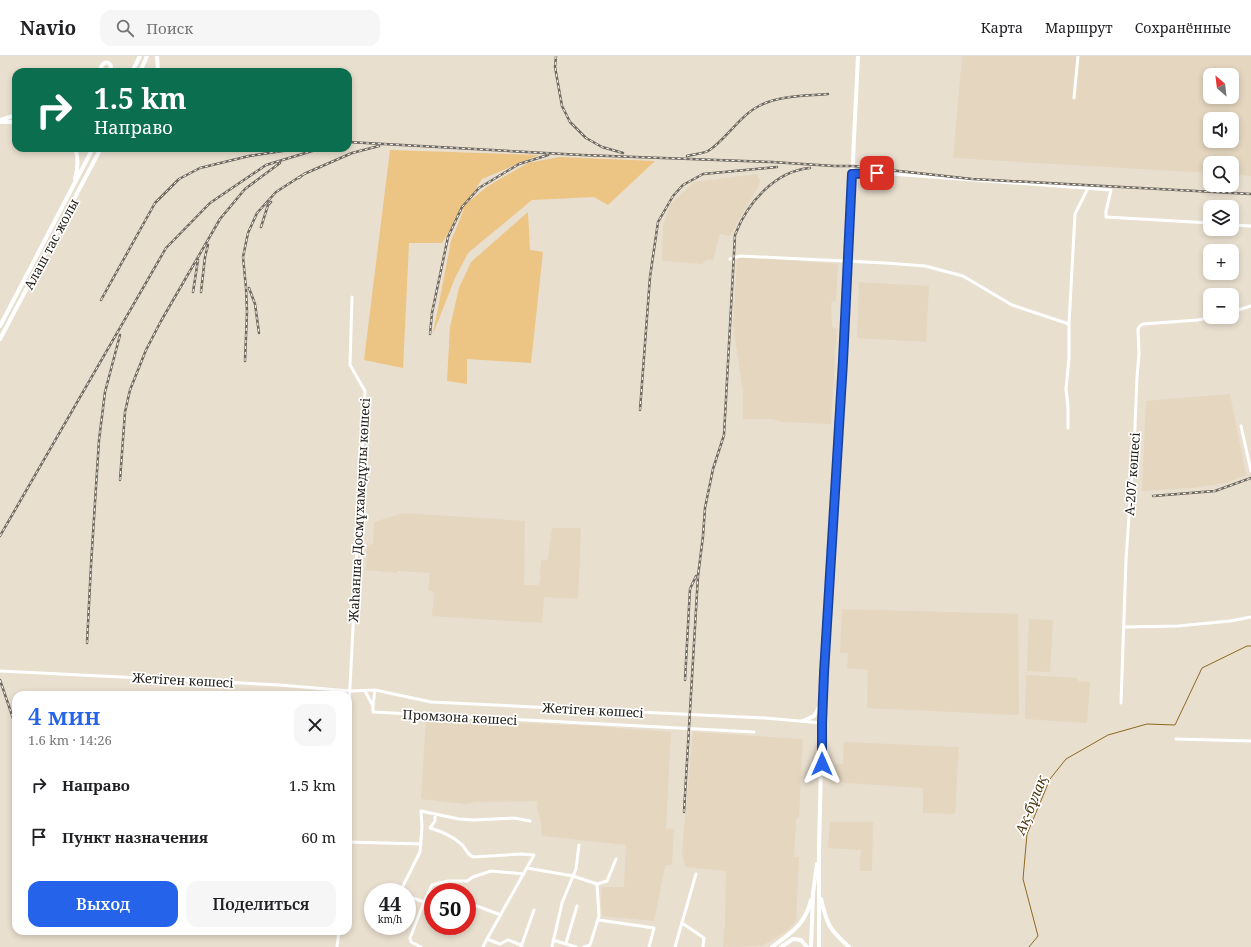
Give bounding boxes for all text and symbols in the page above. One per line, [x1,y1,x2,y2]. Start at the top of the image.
search box [100,10,380,46]
text: Navio [20,15,76,41]
icon: search [114,17,136,39]
text: Поиск [146,18,193,38]
text: Карта [981,18,1023,37]
text: Маршрут [1045,18,1113,37]
text: Сохранённые [1135,18,1231,37]
north arrow [1203,68,1239,104]
map controls [1203,68,1239,324]
text: 1.5 km [94,79,187,117]
icon: right [28,84,80,136]
button: sound [1203,112,1239,148]
text: Направо [94,115,173,139]
pin [860,156,894,190]
button: search [1203,156,1239,192]
icon: arrive [866,162,888,184]
street label: Алаш тас жолы [19,195,83,293]
button: layers [1203,200,1239,236]
button: + [1203,244,1239,280]
button: − [1203,288,1239,324]
street label: Жаһанша Досмұхамедұлы көшесі [344,397,374,624]
street label: А-207 көшесі [1120,431,1144,516]
street label: Жетіген көшесі [131,668,235,692]
street label: Жетіген көшесі [541,698,645,722]
text: 4 мин [28,699,100,732]
button: close [294,704,336,746]
street label: Промзона көшесі [402,705,519,729]
text: 1.6 km · 14:26 [28,731,112,749]
position arrow [801,743,843,785]
water label: Ақ-бұлақ [1010,772,1051,838]
icon: right [28,774,50,796]
text: Направо [62,775,130,795]
text: 1.5 km [289,775,336,795]
icon: arrive [28,826,50,848]
text: Пункт назначения [62,827,208,847]
text: 60 m [301,827,336,847]
button: Выход [28,881,178,927]
button: Поделиться [186,881,336,927]
speed limit sign: 50 [424,883,476,935]
text: 44 [379,890,401,917]
text: km/h [378,912,402,926]

